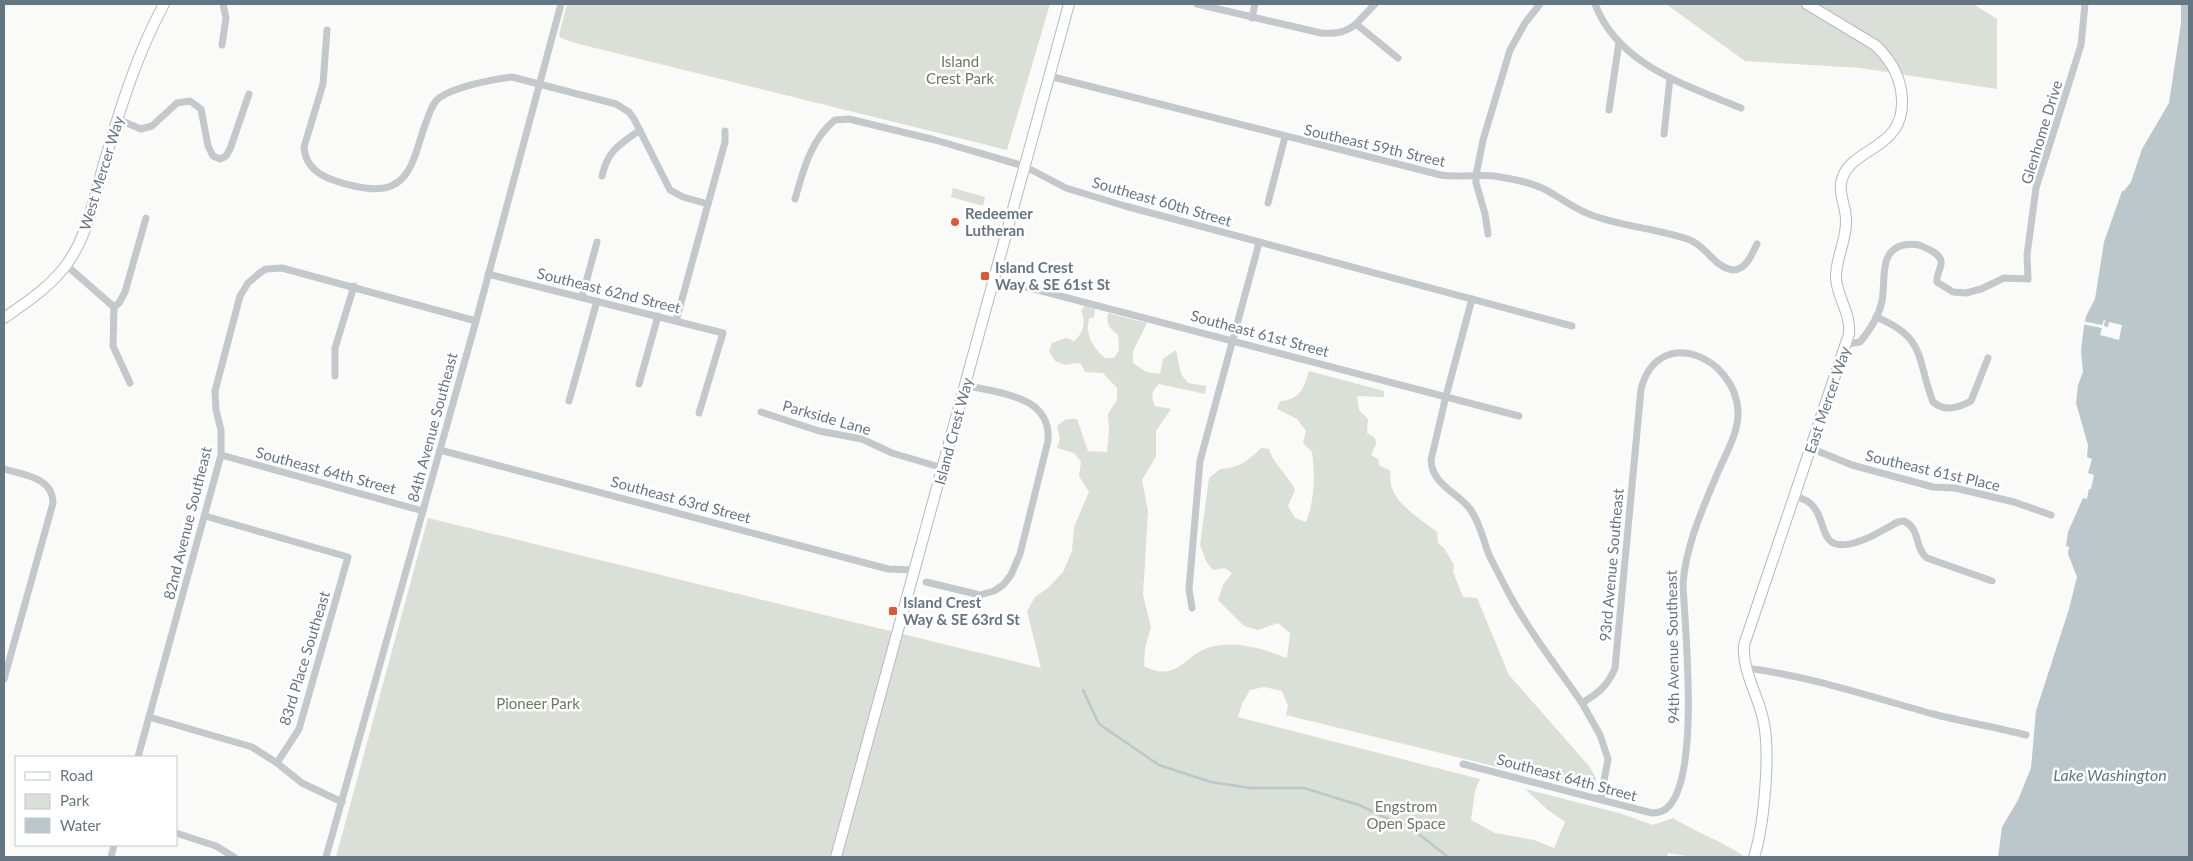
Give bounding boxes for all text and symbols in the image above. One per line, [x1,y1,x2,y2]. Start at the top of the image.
park label: Island Crest Park [926,52,994,87]
street label: Glenhome Drive [2017,78,2065,186]
street label: West Mercer Way [75,113,127,232]
street label: Southeast 59th Street [1303,120,1448,170]
street label: Southeast 60th Street [1090,172,1234,230]
place label: Redeemer Lutheran [965,204,1033,239]
marker: Redeemer Lutheran [949,216,961,228]
place label: Island Crest Way & SE 61st St [995,258,1111,293]
street label: Southeast 62nd Street [535,263,683,317]
marker: Island Crest Way & SE 61st St [979,270,991,282]
street label: Southeast 61st Street [1189,306,1332,360]
street label: East Mercer Way [1800,344,1854,456]
street label: 84th Avenue Southeast [403,350,461,504]
street label: Island Crest Way [930,375,976,487]
street label: Parkside Lane [781,396,873,438]
street label: Southeast 64th Street [254,443,399,498]
street label: 82nd Avenue Southeast [159,444,215,601]
street label: Southeast 61st Place [1864,446,2002,494]
street label: Southeast 63rd Street [609,472,754,527]
street label: 93rd Avenue Southeast [1595,487,1627,642]
street label: 94th Avenue Southeast [1662,569,1682,724]
street label: 83rd Place Southeast [275,588,333,727]
place label: Island Crest Way & SE 63rd St [903,593,1020,628]
marker: Island Crest Way & SE 63rd St [887,605,899,617]
park label: Pioneer Park [496,694,580,712]
street label: Southeast 64th Street [1495,750,1640,805]
legend [15,756,178,846]
water label: Lake Washington [2053,765,2167,784]
text: Road [60,766,93,784]
text: Park [60,791,90,809]
park label: Engstrom Open Space [1366,797,1446,832]
text: Water [60,816,101,834]

